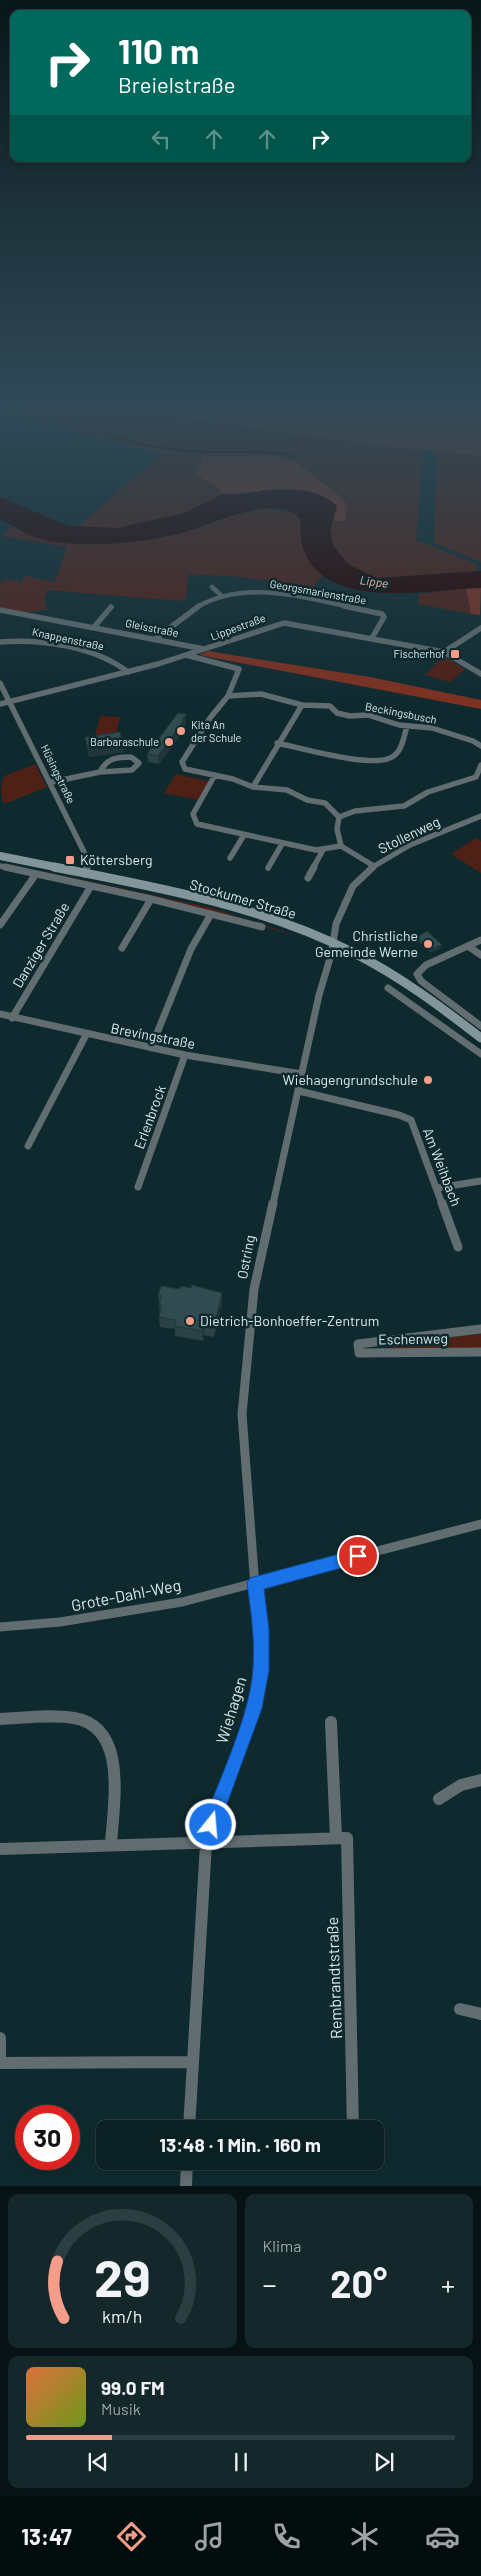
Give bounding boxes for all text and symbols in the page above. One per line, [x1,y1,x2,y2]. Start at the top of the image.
text: 110 m [118,29,199,71]
icon: right [35,30,100,95]
text: Breielstraße [118,71,236,97]
icon: left [147,125,175,153]
icon: ahead [200,125,228,153]
icon: ahead [253,125,281,153]
icon: right [306,125,334,153]
water label: Lippe [359,572,389,590]
street label: Georgsmarienstraße [269,577,367,606]
street label: Lippestraße [208,610,267,643]
street label: Gleisstraße [124,616,180,639]
street label: Knappenstraße [31,625,105,652]
place label: Fischerhof [394,647,445,660]
marker: Fischerhof [449,648,461,660]
street label: Beckingsbusch [364,699,438,726]
place label: Kita An der Schule [191,718,242,744]
marker: Kita An der Schule [175,725,187,737]
place label: Barbaraschule [90,735,159,748]
marker: Barbaraschule [163,736,175,748]
street label: Hüsingstraße [39,742,78,805]
street label: Stollenweg [375,812,443,857]
place label: Köttersberg [80,851,152,868]
marker: Köttersberg [64,854,76,866]
street label: Stockumer Straße [188,875,298,922]
street label: Danziger Straße [8,899,73,991]
place label: Christliche Gemeinde Werne [315,927,418,960]
marker: Christliche Gemeinde Werne [422,938,434,950]
street label: Brevingstraße [109,1019,197,1052]
place label: Wiehagengrundschule [283,1071,418,1088]
marker: Wiehagengrundschule [422,1074,434,1086]
street label: Erlenbrock [130,1083,169,1151]
street label: Am Weihbach [420,1125,465,1208]
street label: Ostring [233,1234,258,1280]
place label: Dietrich-Bonhoeffer-Zentrum [200,1312,379,1329]
marker: Dietrich-Bonhoeffer-Zentrum [184,1315,196,1327]
street label: Eschenweg [378,1329,448,1348]
pin [337,1535,379,1577]
icon: arrive [344,1542,372,1570]
street label: Grote-Dahl-Weg [69,1575,182,1614]
street label: Wiehagen [211,1674,250,1746]
position arrow [184,1798,236,1850]
street label: Rembrandtstraße [322,1917,345,2039]
speed limit sign: 30 [15,2105,80,2170]
text: 13:48 · 1 Min. · 160 m [159,2133,321,2156]
text: Klima [263,2236,301,2255]
text: 29 [94,2245,151,2307]
text: 20° [330,2260,387,2306]
text: − [263,2267,277,2301]
text: + [441,2267,455,2301]
text: km/h [102,2305,142,2327]
text: 99.0 FM [101,2376,165,2399]
text: Musik [101,2399,141,2418]
icon: previous [84,2448,112,2476]
icon: pause [227,2448,255,2476]
icon: next [370,2448,398,2476]
icon: directions [114,2519,149,2554]
icon: music [192,2519,227,2554]
icon: phone [269,2519,304,2554]
icon: climate [347,2519,382,2554]
icon: car [425,2519,460,2554]
text: 13:47 [21,2523,72,2549]

